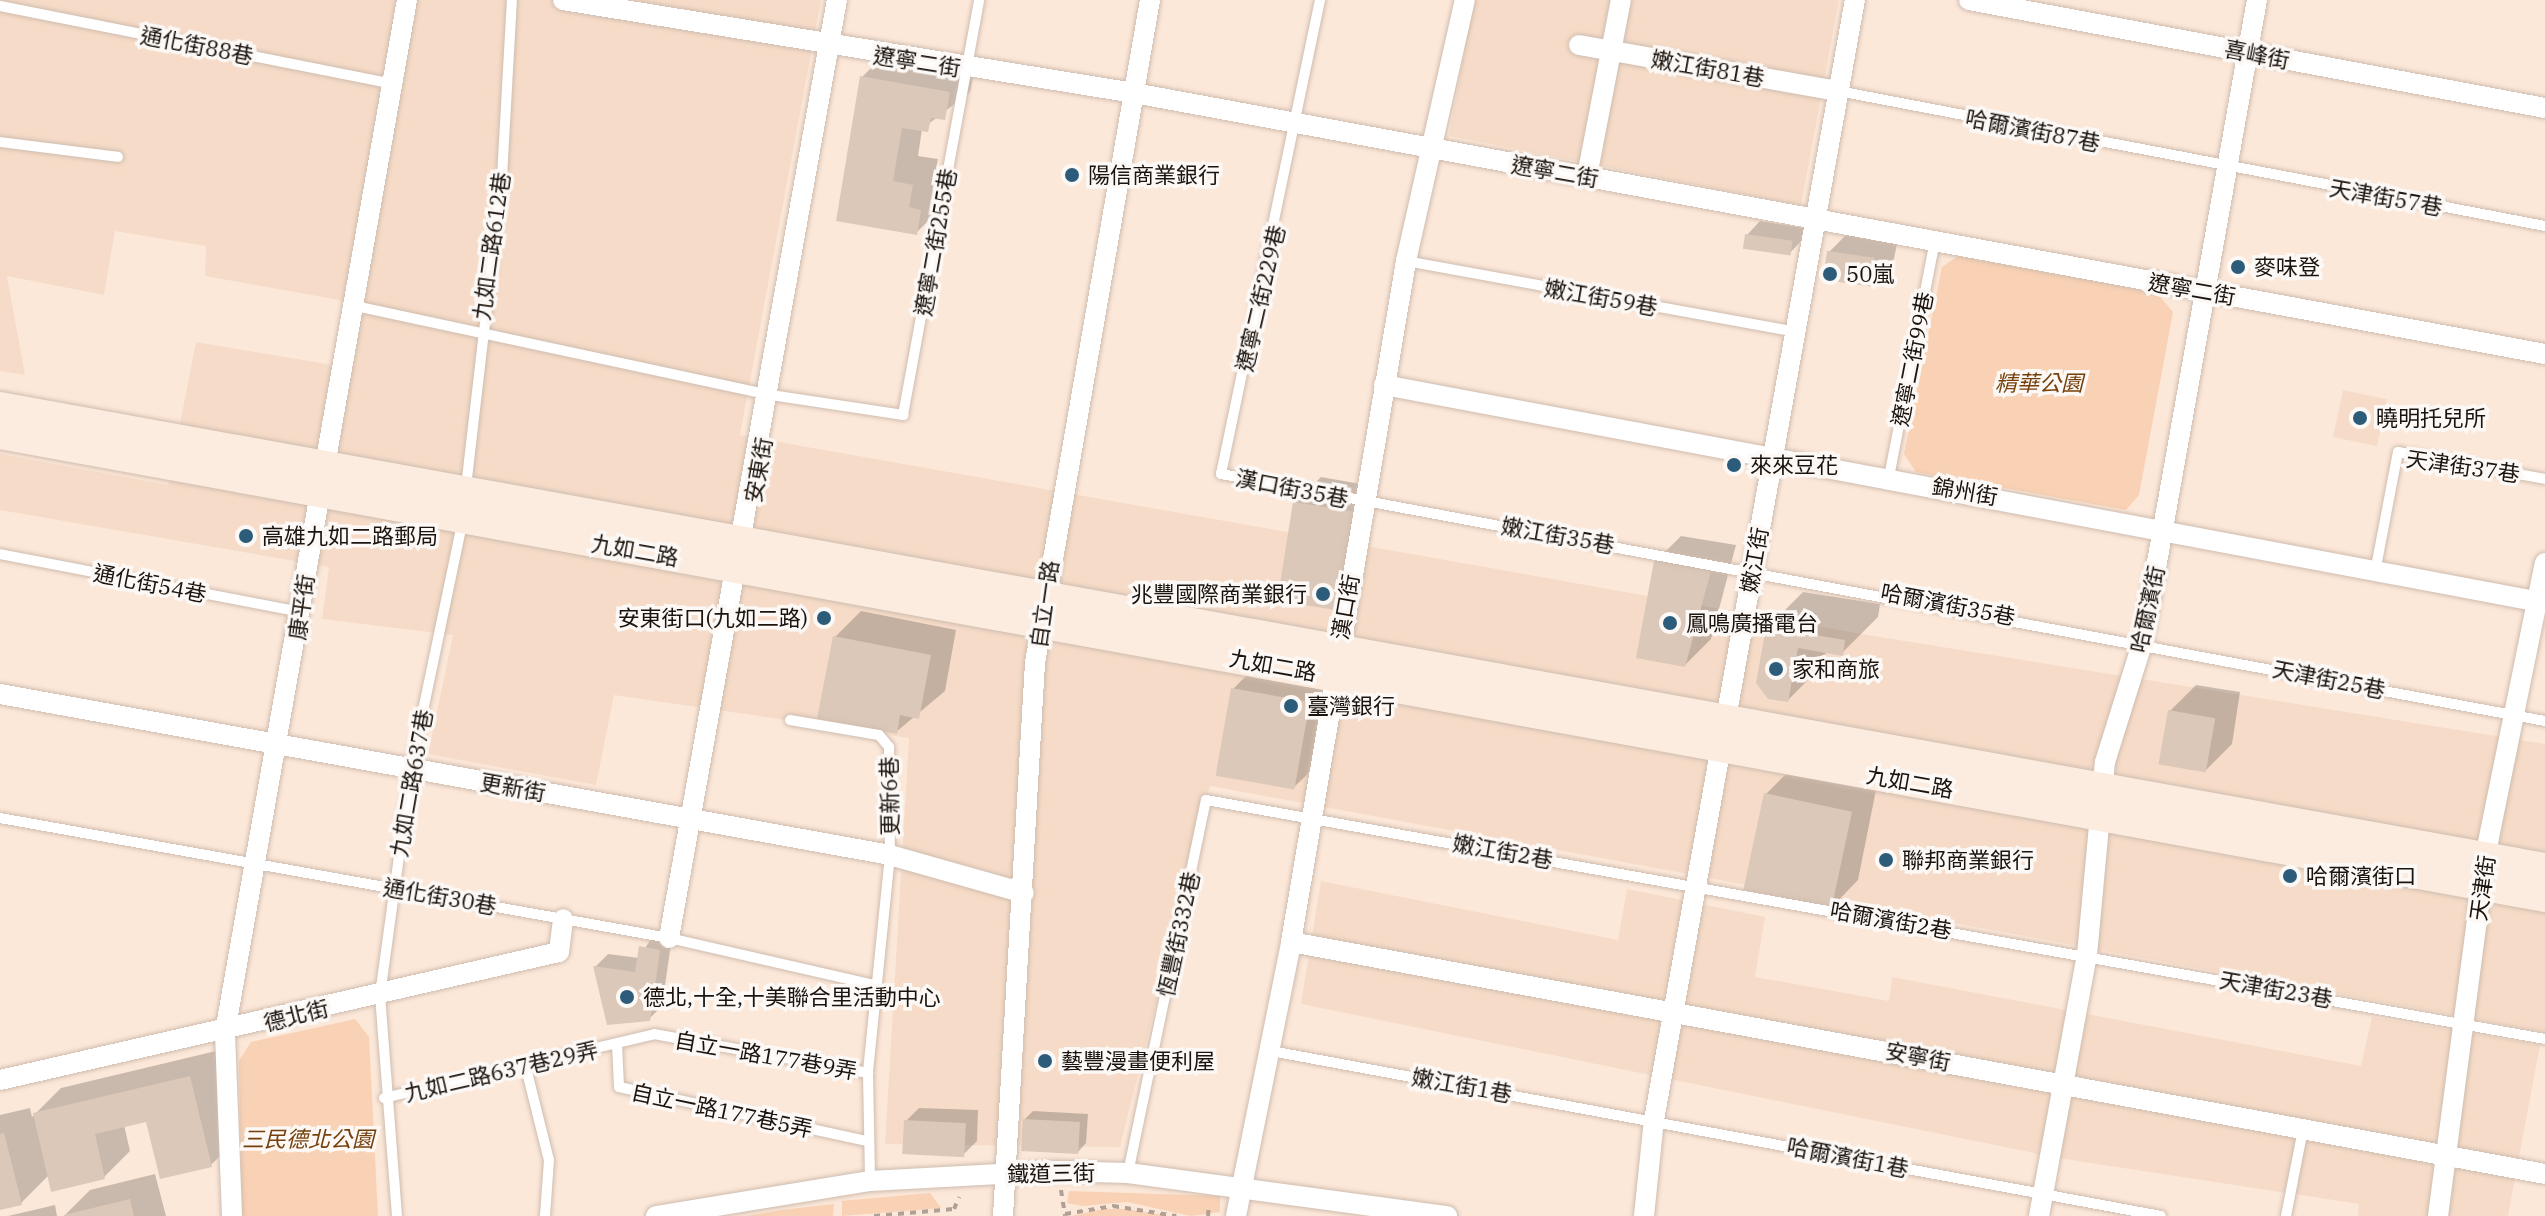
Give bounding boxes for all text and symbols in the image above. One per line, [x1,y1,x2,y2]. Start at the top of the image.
street label: 通化街88巷 [138,21,256,69]
street label: 喜峰街 [2222,35,2292,73]
street label: 遼寧二街 [871,41,963,81]
street label: 嫩江街81巷 [1649,45,1767,91]
street label: 哈爾濱街87巷 [1964,104,2102,156]
street label: 遼寧二街 [1509,150,1601,192]
place label: 陽信商業銀行 [1088,162,1220,188]
street label: 遼寧二街255巷 [909,166,961,318]
marker: 陽信商業銀行 [1063,166,1081,184]
street label: 九如二路612巷 [468,170,514,322]
street label: 天津街57巷 [2327,174,2445,220]
street label: 遼寧二街229巷 [1230,222,1290,374]
place label: 麥味登 [2254,254,2320,280]
marker: 麥味登 [2229,258,2247,276]
place label: 50嵐 [1846,261,1894,287]
marker: 50嵐 [1821,265,1839,283]
street label: 遼寧二街 [2146,268,2238,310]
street label: 嫩江街59巷 [1542,274,1660,320]
street label: 遼寧二街99巷 [1886,290,1938,428]
park label: 精華公園 [1995,370,2083,396]
place label: 曉明托兒所 [2376,405,2486,431]
marker: 曉明托兒所 [2351,409,2369,427]
street label: 安東街 [739,435,777,505]
street label: 天津街37巷 [2405,445,2521,487]
place label: 來來豆花 [1750,452,1838,478]
marker: 來來豆花 [1725,456,1743,474]
street label: 漢口街35巷 [1233,464,1351,512]
street label: 錦州街 [1930,472,2000,510]
street label: 嫩江街35巷 [1499,512,1617,558]
place label: 高雄九如二路郵局 [262,523,438,549]
street label: 嫩江街 [1735,525,1773,595]
marker: 高雄九如二路郵局 [237,527,255,545]
street label: 九如二路 [589,529,681,571]
street label: 通化街54巷 [91,559,209,607]
street label: 自立一路 [1025,559,1063,649]
street label: 哈爾濱街 [2125,563,2169,655]
street label: 康平街 [283,572,319,642]
street label: 漢口街 [1326,572,1364,642]
street label: 哈爾濱街35巷 [1879,578,2017,630]
place label: 兆豐國際商業銀行 [1131,581,1307,607]
marker: 兆豐國際商業銀行 [1314,585,1332,603]
place label: 安東街口(九如二路) [618,605,808,631]
marker: 安東街口(九如二路) [815,609,833,627]
place label: 鳳鳴廣播電台 [1686,610,1818,636]
marker: 鳳鳴廣播電台 [1661,614,1679,632]
street label: 九如二路 [1227,644,1319,686]
street label: 天津街25巷 [2270,655,2388,703]
place label: 家和商旅 [1792,656,1880,682]
marker: 家和商旅 [1767,660,1785,678]
place label: 臺灣銀行 [1307,693,1395,719]
marker: 臺灣銀行 [1282,697,1300,715]
street label: 九如二路637巷 [385,707,437,859]
street label: 更新6巷 [875,756,903,836]
street label: 九如二路 [1864,761,1956,803]
street label: 更新街 [478,768,548,806]
street label: 嫩江街2巷 [1451,829,1555,873]
place label: 聯邦商業銀行 [1902,847,2034,873]
marker: 聯邦商業銀行 [1877,851,1895,869]
street label: 天津街 [2464,853,2500,923]
place label: 哈爾濱街口 [2306,863,2416,889]
marker: 哈爾濱街口 [2281,867,2299,885]
street label: 恆豐街332巷 [1152,869,1204,999]
street label: 通化街30巷 [381,873,499,919]
street label: 哈爾濱街2巷 [1828,896,1954,944]
street label: 天津街23巷 [2217,966,2335,1012]
place label: 德北,十全,十美聯合里活動中心 [643,984,941,1010]
marker: 德北,十全,十美聯合里活動中心 [618,988,636,1006]
street label: 德北街 [261,994,331,1036]
street label: 自立一路177巷9弄 [673,1026,859,1084]
street label: 九如二路637巷29弄 [402,1036,600,1106]
street label: 安寧街 [1883,1037,1953,1075]
place label: 藝豐漫畫便利屋 [1061,1048,1215,1074]
marker: 藝豐漫畫便利屋 [1036,1052,1054,1070]
street label: 嫩江街1巷 [1410,1063,1514,1107]
street label: 自立一路177巷5弄 [629,1078,815,1142]
park label: 三民德北公園 [242,1126,374,1152]
street label: 哈爾濱街1巷 [1785,1132,1911,1182]
street label: 鐵道三街 [1007,1159,1095,1187]

